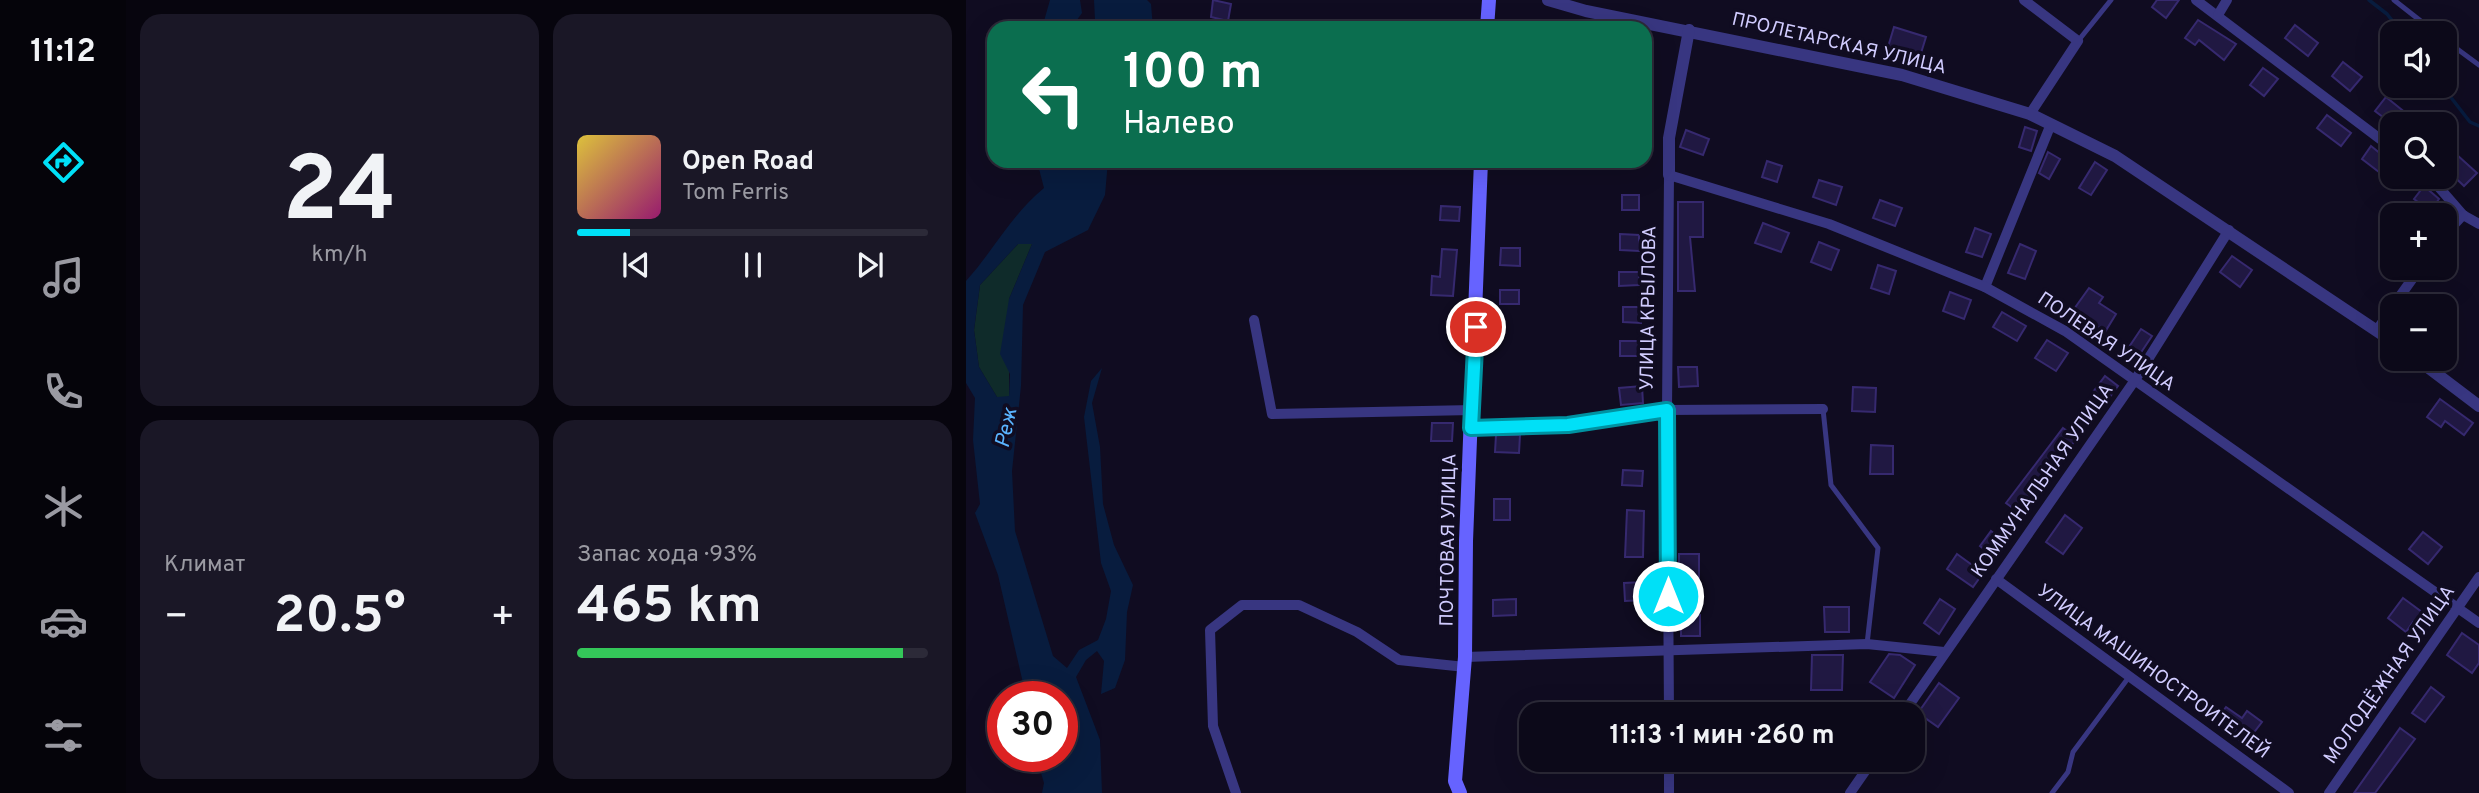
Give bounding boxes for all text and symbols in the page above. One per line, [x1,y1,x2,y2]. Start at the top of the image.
street label: ПРОЛЕТАРСКАЯ УЛИЦА [1729,8,1949,80]
map controls [2380,21,2457,371]
button: sound [2380,21,2457,98]
text: 11:12 [30,33,96,73]
text: 100 m [1123,44,1262,106]
icon: left [1008,49,1099,140]
text: Налево [1123,105,1235,145]
button: search [2380,112,2457,189]
icon: directions [39,138,88,187]
text: 24 [282,138,397,253]
text: Open Road [682,146,814,179]
text: Tom Ferris [682,179,789,208]
button: + [2380,203,2457,280]
street label: УЛИЦА КРЫЛОВА [1636,225,1662,391]
text: km/h [312,241,367,270]
icon: previous [617,246,655,284]
icon: pause [734,246,772,284]
icon: next [851,246,889,284]
icon: music [39,253,88,302]
street label: ПОЛЕВАЯ УЛИЦА [2033,287,2179,397]
button: − [2380,294,2457,371]
pin [1446,297,1506,357]
icon: arrive [1457,308,1495,346]
icon: phone [39,367,88,416]
street label: КОММУНАЛЬНАЯ УЛИЦА [1967,379,2119,583]
water label: Реж [990,405,1024,450]
street label: ПОЧТОВАЯ УЛИЦА [1435,453,1463,627]
icon: climate [39,482,88,531]
text: Запас хода · 93% [577,541,757,570]
text: Климат [164,551,245,580]
position arrow [1631,559,1705,633]
text: 465 km [577,575,762,641]
street label: УЛИЦА МАШИНОСТРОИТЕЛЕЙ [2032,579,2275,764]
street label: МОЛОДЁЖНАЯ УЛИЦА [2318,580,2461,769]
text: 20.5° [273,585,406,651]
text: − [164,594,189,643]
text: + [490,594,515,643]
icon: car [39,597,88,646]
speed limit sign: 30 [987,681,1078,772]
icon: filters [39,711,88,760]
text: 11:13 · 1 мин · 260 m [1610,720,1834,753]

